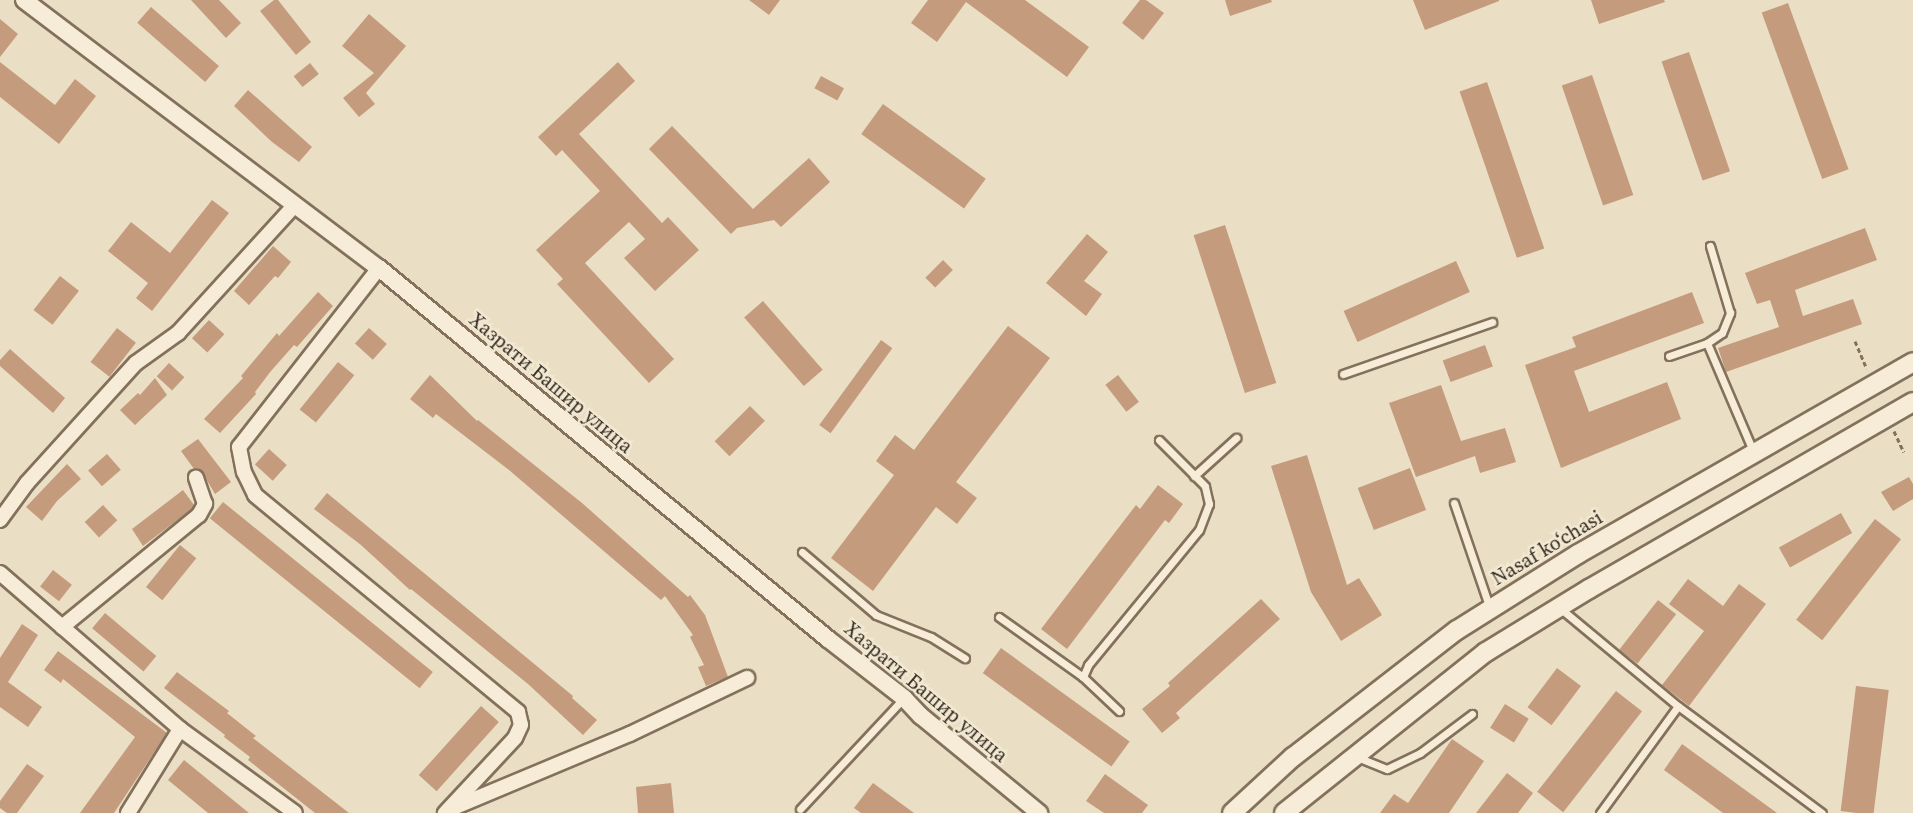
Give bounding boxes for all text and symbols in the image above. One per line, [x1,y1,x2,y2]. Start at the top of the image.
street label: Хазрати Башир улица [464,308,638,458]
street label: Nasaf ko‘chasi [1487,505,1607,591]
street label: Хазрати Башир улица [839,617,1013,767]

